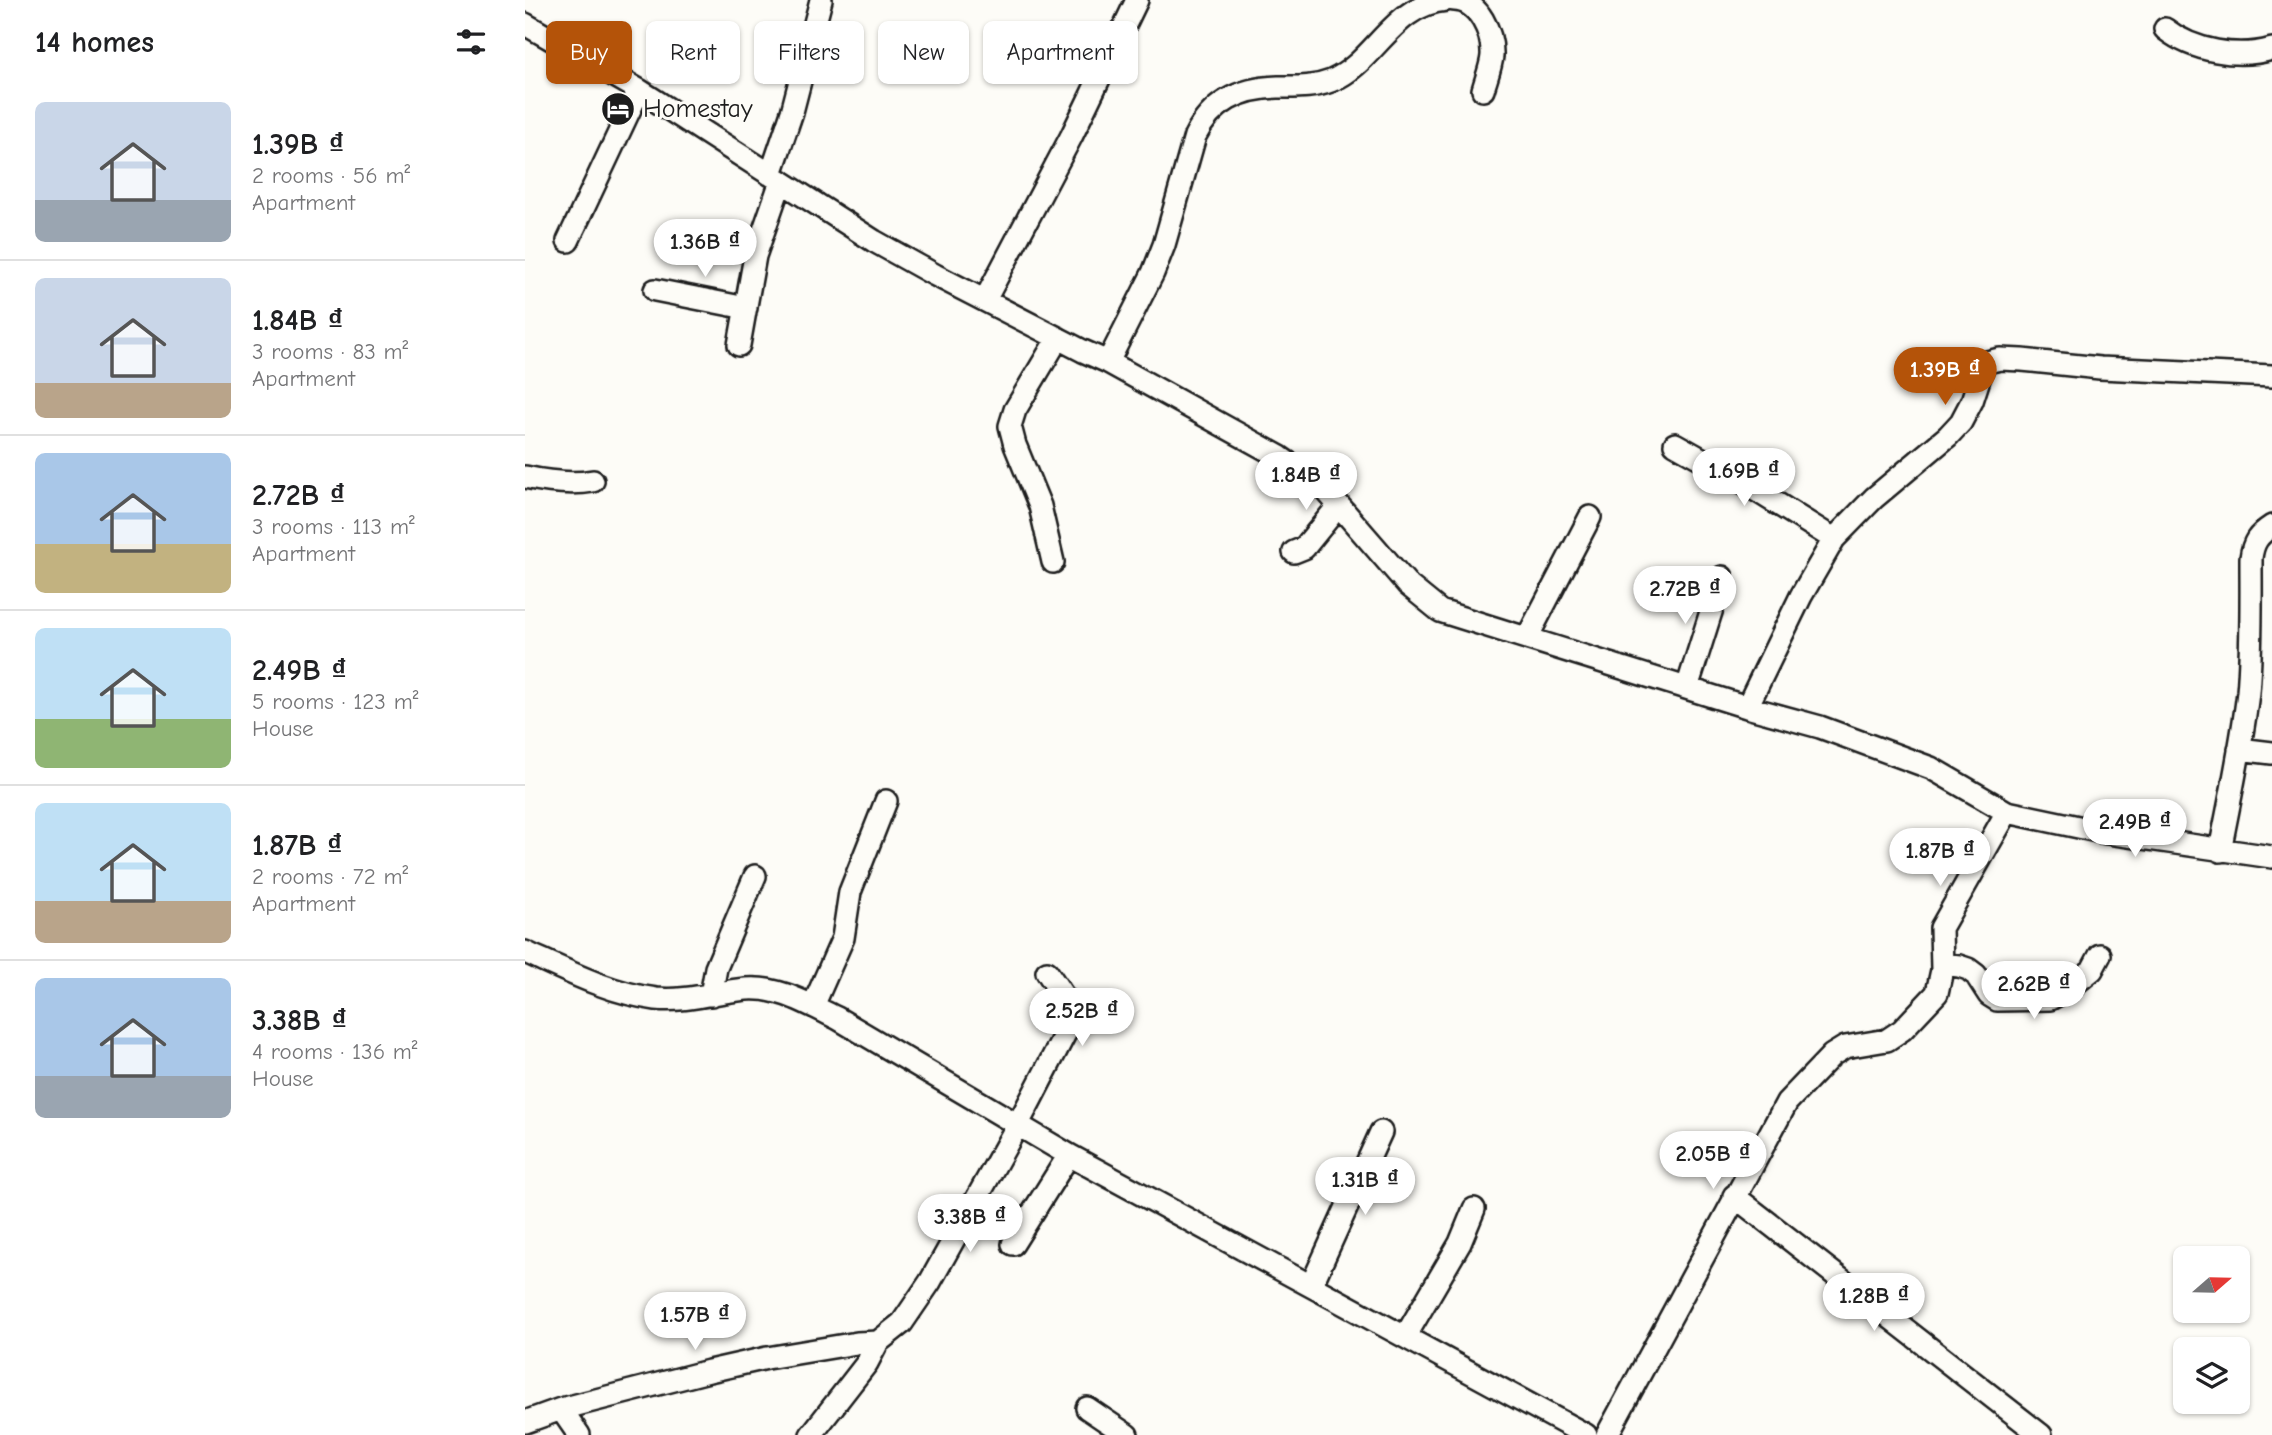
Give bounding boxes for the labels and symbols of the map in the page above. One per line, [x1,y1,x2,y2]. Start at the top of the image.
hotel icon: Homestay [599,90,637,128]
place label: Homestay [643,94,753,124]
pin: 1.36B ₫ [640,219,770,279]
pin: 1.39B ₫ [1880,348,2010,407]
pin: 1.69B ₫ [1679,448,1809,508]
pin: 1.84B ₫ [1241,452,1371,512]
pin: 2.72B ₫ [1620,566,1750,626]
pin: 2.49B ₫ [2070,800,2200,859]
pin: 1.87B ₫ [1875,828,2005,888]
pin: 2.62B ₫ [1969,962,2099,1021]
pin: 2.52B ₫ [1017,988,1147,1048]
pin: 2.05B ₫ [1648,1132,1778,1191]
pin: 1.31B ₫ [1300,1158,1430,1217]
pin: 3.38B ₫ [905,1194,1035,1254]
north arrow [2173,1246,2251,1323]
pin: 1.28B ₫ [1809,1274,1939,1333]
pin: 1.57B ₫ [630,1292,760,1352]

